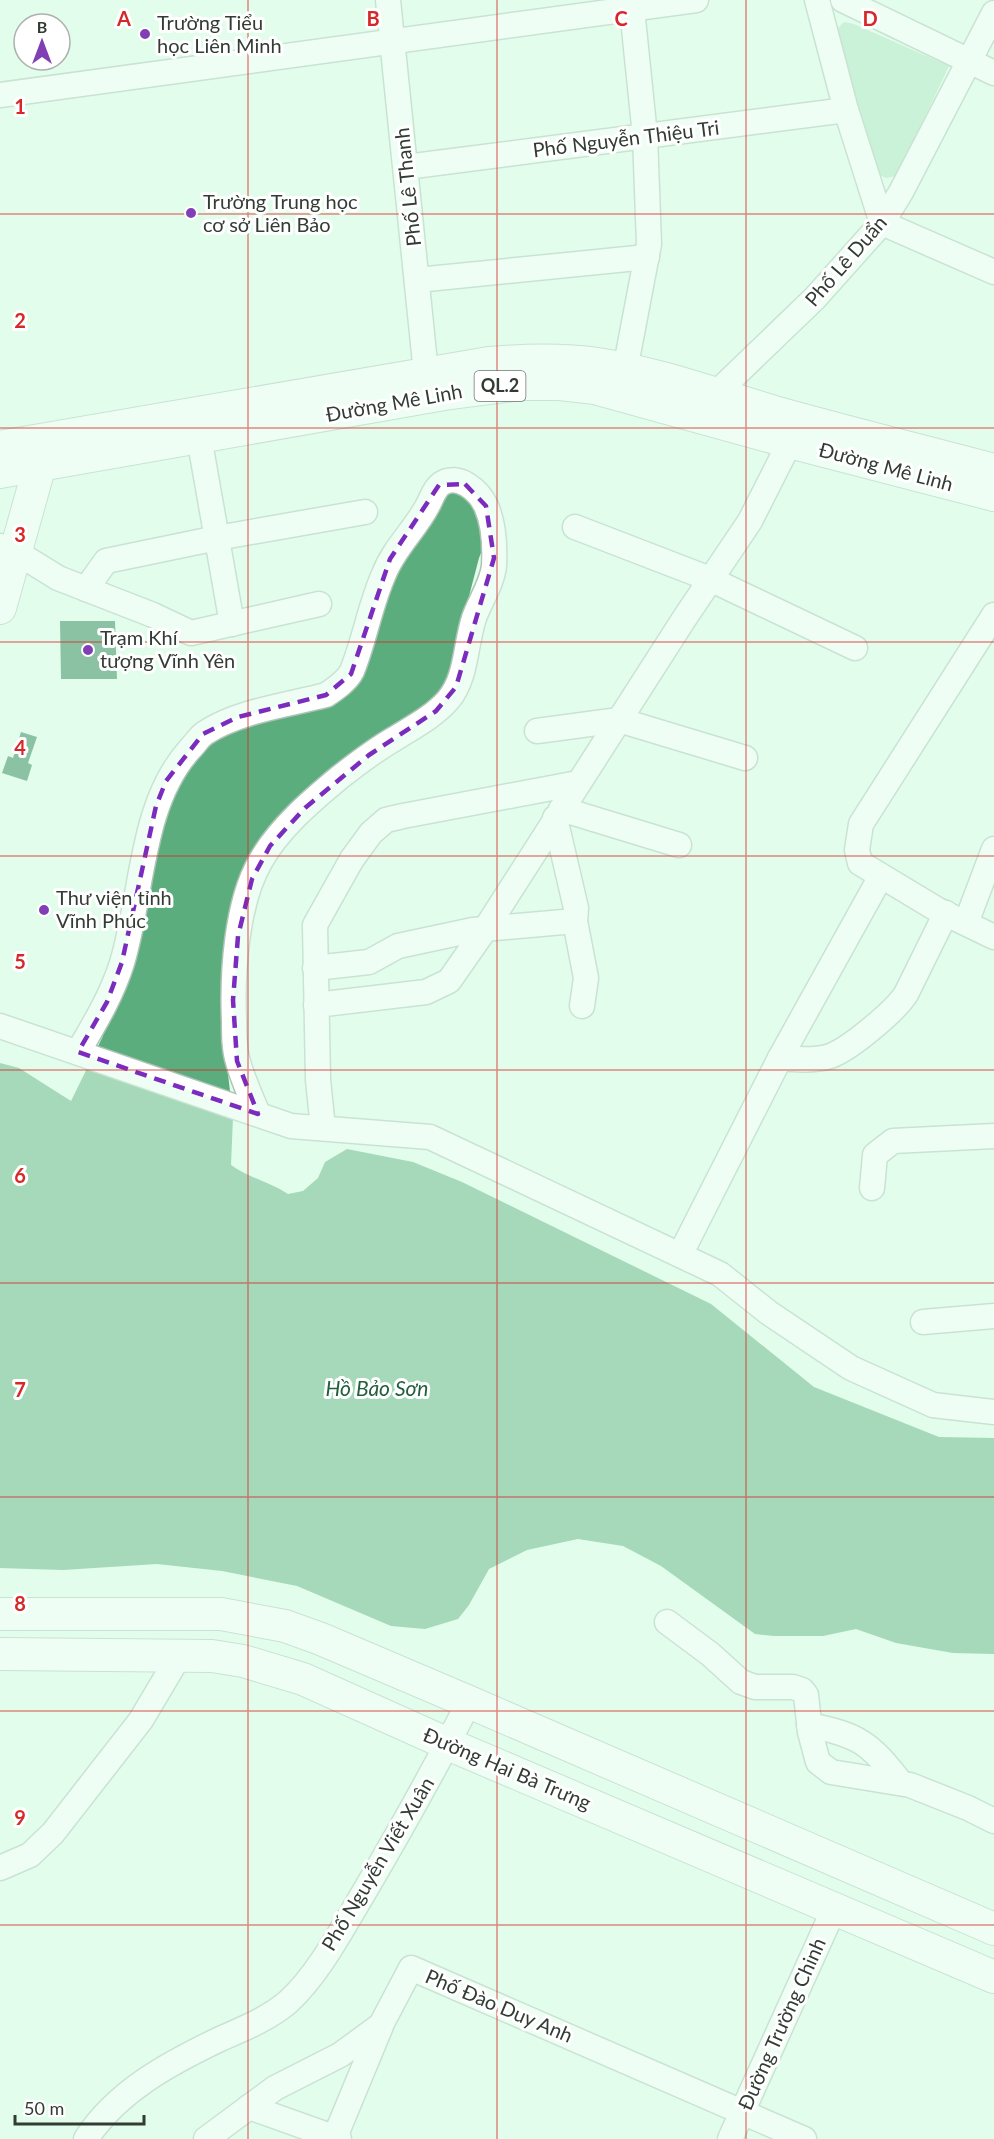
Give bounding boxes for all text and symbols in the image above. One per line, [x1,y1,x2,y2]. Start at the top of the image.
text: A [116,6,131,30]
text: B [366,6,380,30]
text: C [614,6,628,30]
text: D [862,6,878,30]
place label: Trường Tiểu học Liên Minh [157,10,282,57]
north arrow [12,12,72,72]
text: B [37,17,47,36]
marker: Trường Tiểu học Liên Minh [138,27,152,41]
text: 1 [14,94,26,118]
street label: Phố Nguyễn Thiệu Tri [531,115,721,161]
street label: Phố Lê Thanh [389,127,425,248]
place label: Trường Trung học cơ sở Liên Bảo [203,189,358,236]
marker: Trường Trung học cơ sở Liên Bảo [184,206,198,220]
street label: Phố Lê Duẩn [799,210,891,311]
text: 2 [14,308,26,332]
road number: QL.2 [474,371,526,401]
street label: Đường Mê Linh [324,378,464,426]
street label: Đường Mê Linh [816,437,956,495]
text: 3 [14,522,26,546]
place label: Trạm Khí tượng Vĩnh Yên [100,625,235,672]
marker: Trạm Khí tượng Vĩnh Yên [81,643,95,657]
text: 4 [14,735,26,759]
place label: Thư viện tỉnh Vĩnh Phúc [56,885,172,932]
marker: Thư viện tỉnh Vĩnh Phúc [37,903,51,917]
text: 5 [14,949,26,973]
text: 6 [14,1163,26,1187]
water label: Hồ Bảo Sơn [325,1375,429,1400]
text: 7 [14,1377,26,1401]
text: 8 [14,1591,26,1615]
street label: Đường Hai Bà Trưng [420,1722,595,1814]
street label: Phố Nguyễn Viết Xuân [316,1772,438,1954]
text: 9 [14,1805,26,1829]
street label: Đường Trường Chinh [732,1934,830,2113]
street label: Phố Đào Duy Anh [422,1963,577,2047]
scale bar [15,2088,144,2126]
text: 50 m [24,2097,64,2119]

